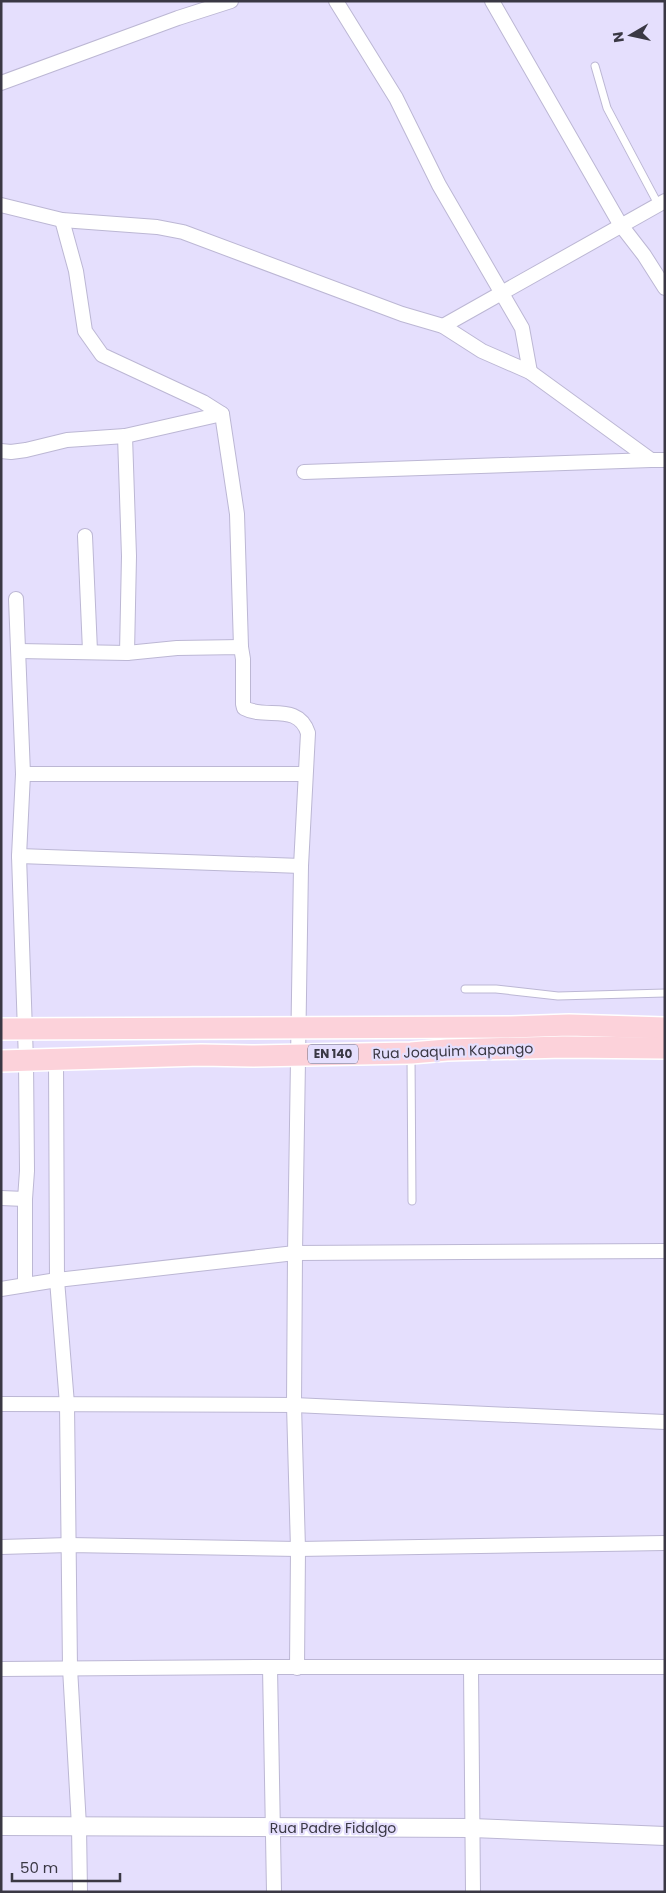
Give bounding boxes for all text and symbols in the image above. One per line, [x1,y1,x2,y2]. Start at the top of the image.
north arrow [606,10,656,60]
text: N [607,30,629,44]
street label: Rua Joaquim Kapango [372,1038,534,1064]
road number: EN 140 [308,1044,358,1064]
street label: Rua Padre Fidalgo [270,1818,396,1838]
scale bar [12,1850,120,1882]
text: 50 m [20,1857,58,1878]

